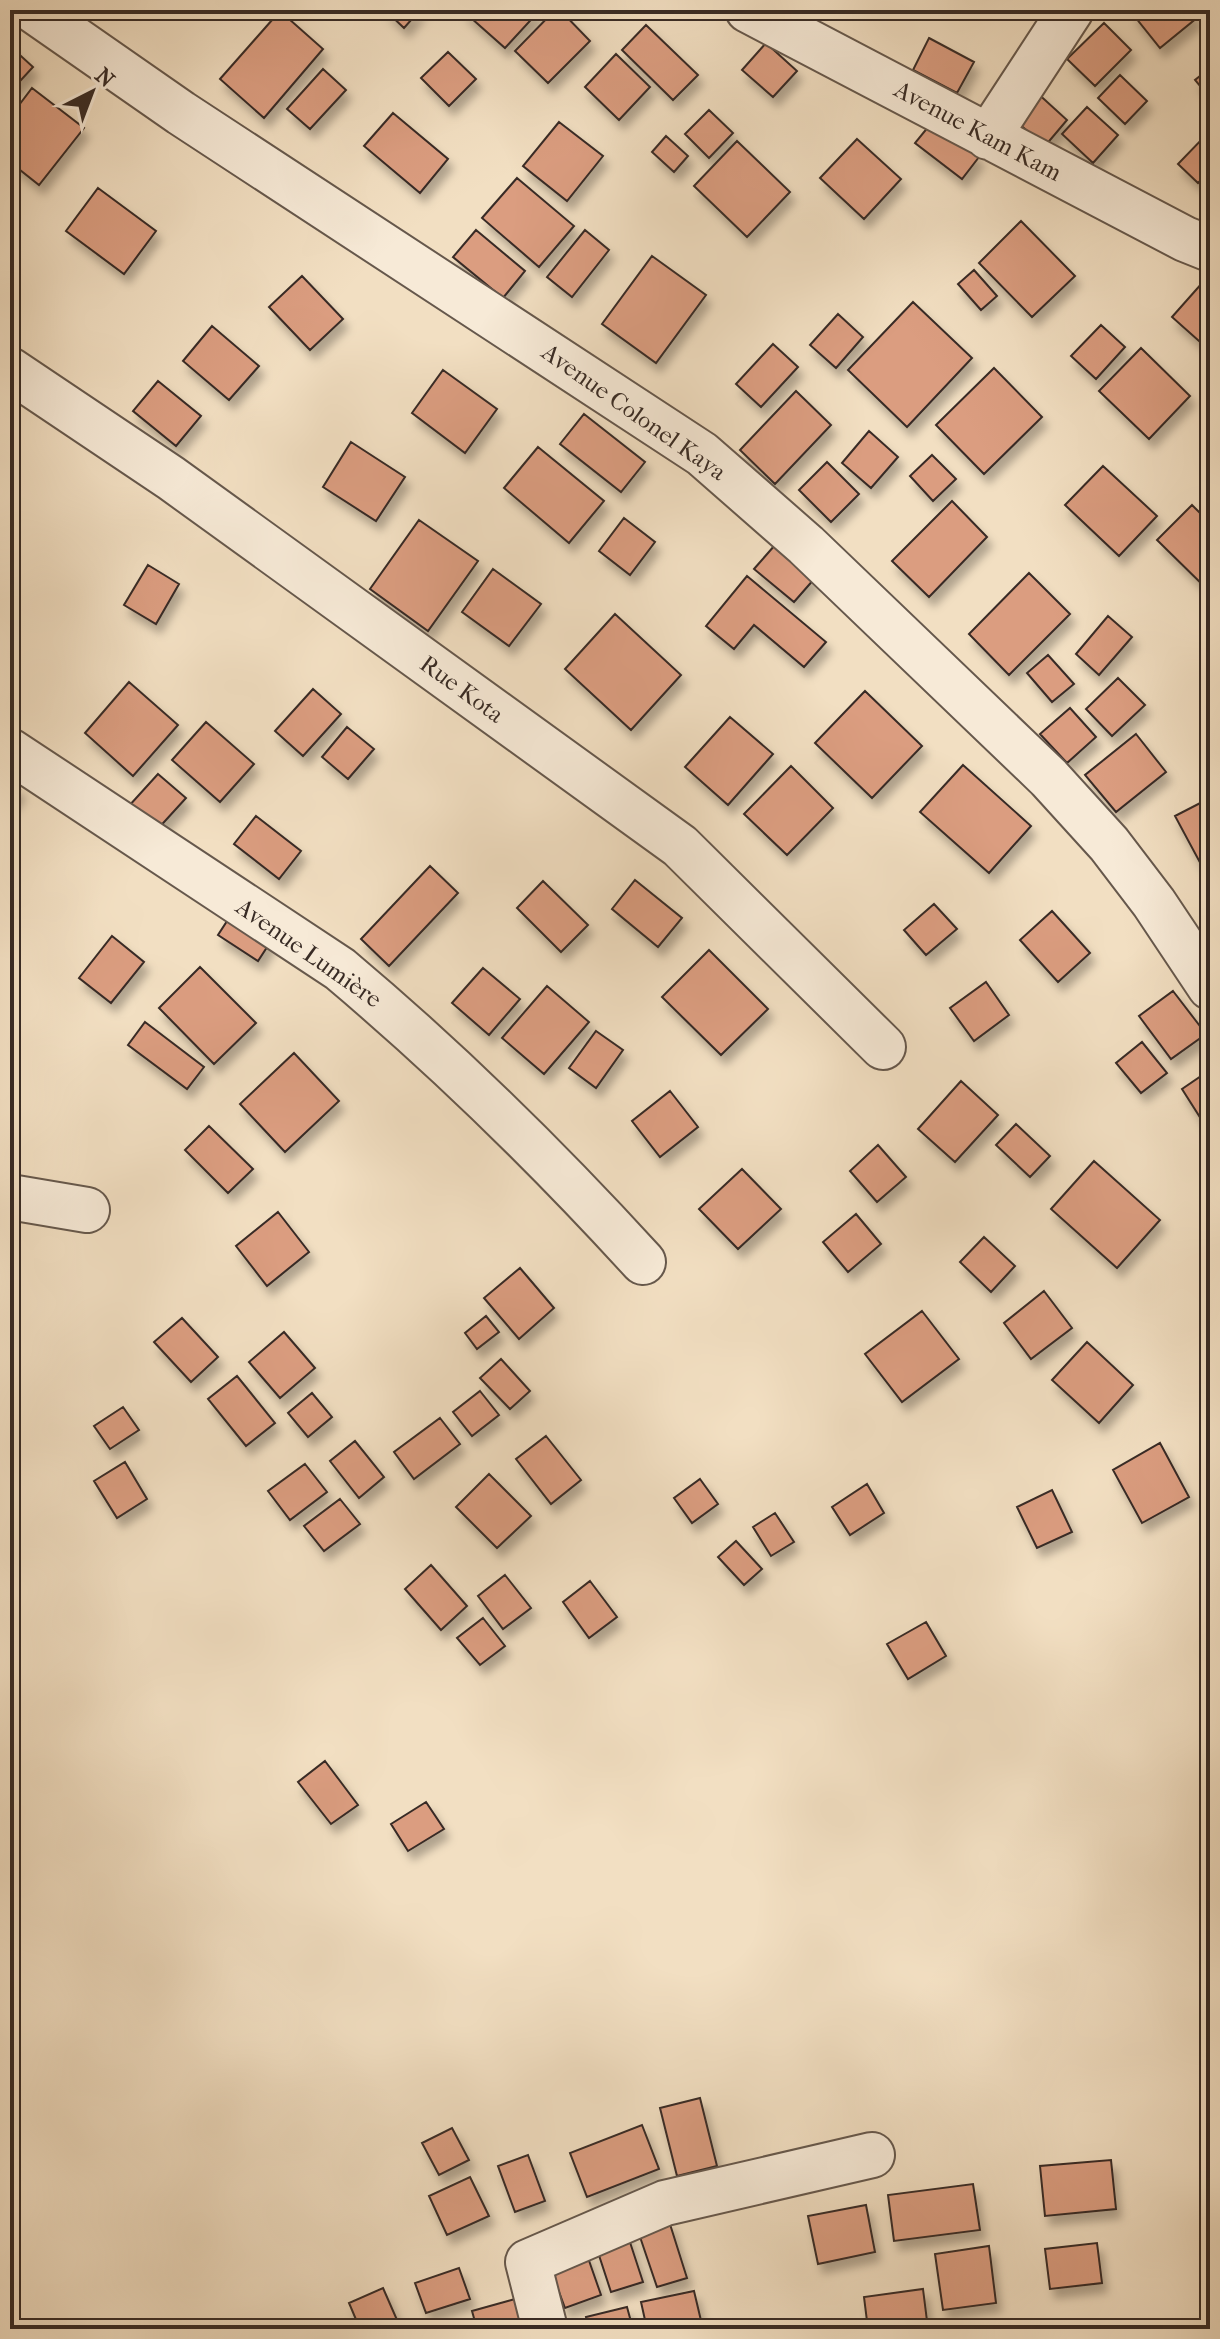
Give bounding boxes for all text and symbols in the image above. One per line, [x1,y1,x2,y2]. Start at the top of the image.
north arrow [52,52,132,132]
text: N [90,63,120,93]
street label: Avenue Kam Kam [889,75,1066,187]
street label: Avenue Colonel Kaya [536,337,732,487]
street label: Rue Kota [415,649,510,729]
street label: Avenue Lumière [230,892,387,1014]

